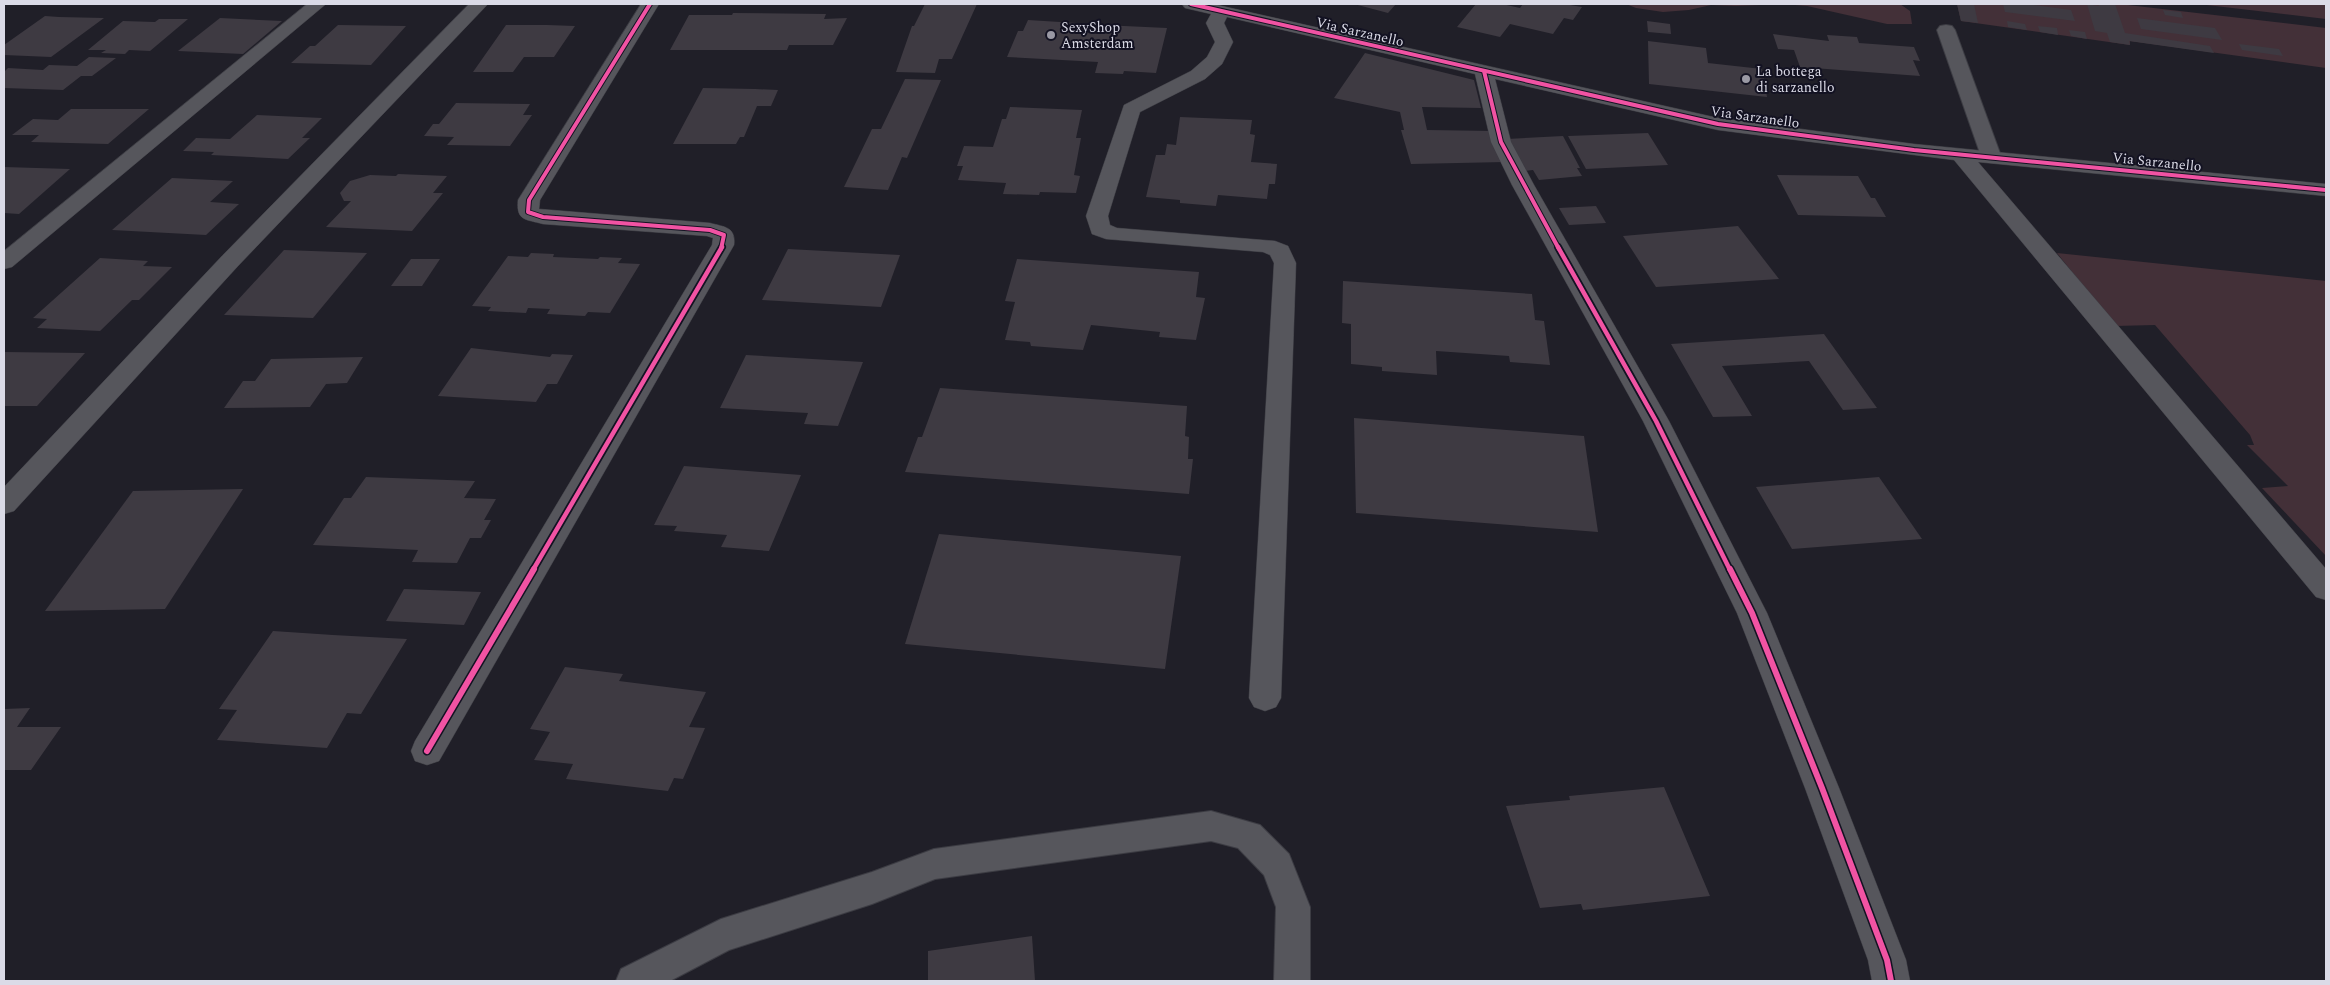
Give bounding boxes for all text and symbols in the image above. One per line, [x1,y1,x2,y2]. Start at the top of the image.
street label: Via Sarzanello [1314,12,1406,52]
place label: SexyShop Amsterdam [1061,17,1133,54]
marker: SexyShop Amsterdam [1045,29,1057,41]
place label: La bottega di sarzanello [1756,61,1834,98]
marker: La bottega di sarzanello [1740,73,1752,85]
street label: Via Sarzanello [1709,100,1801,134]
street label: Via Sarzanello [2111,147,2203,177]

